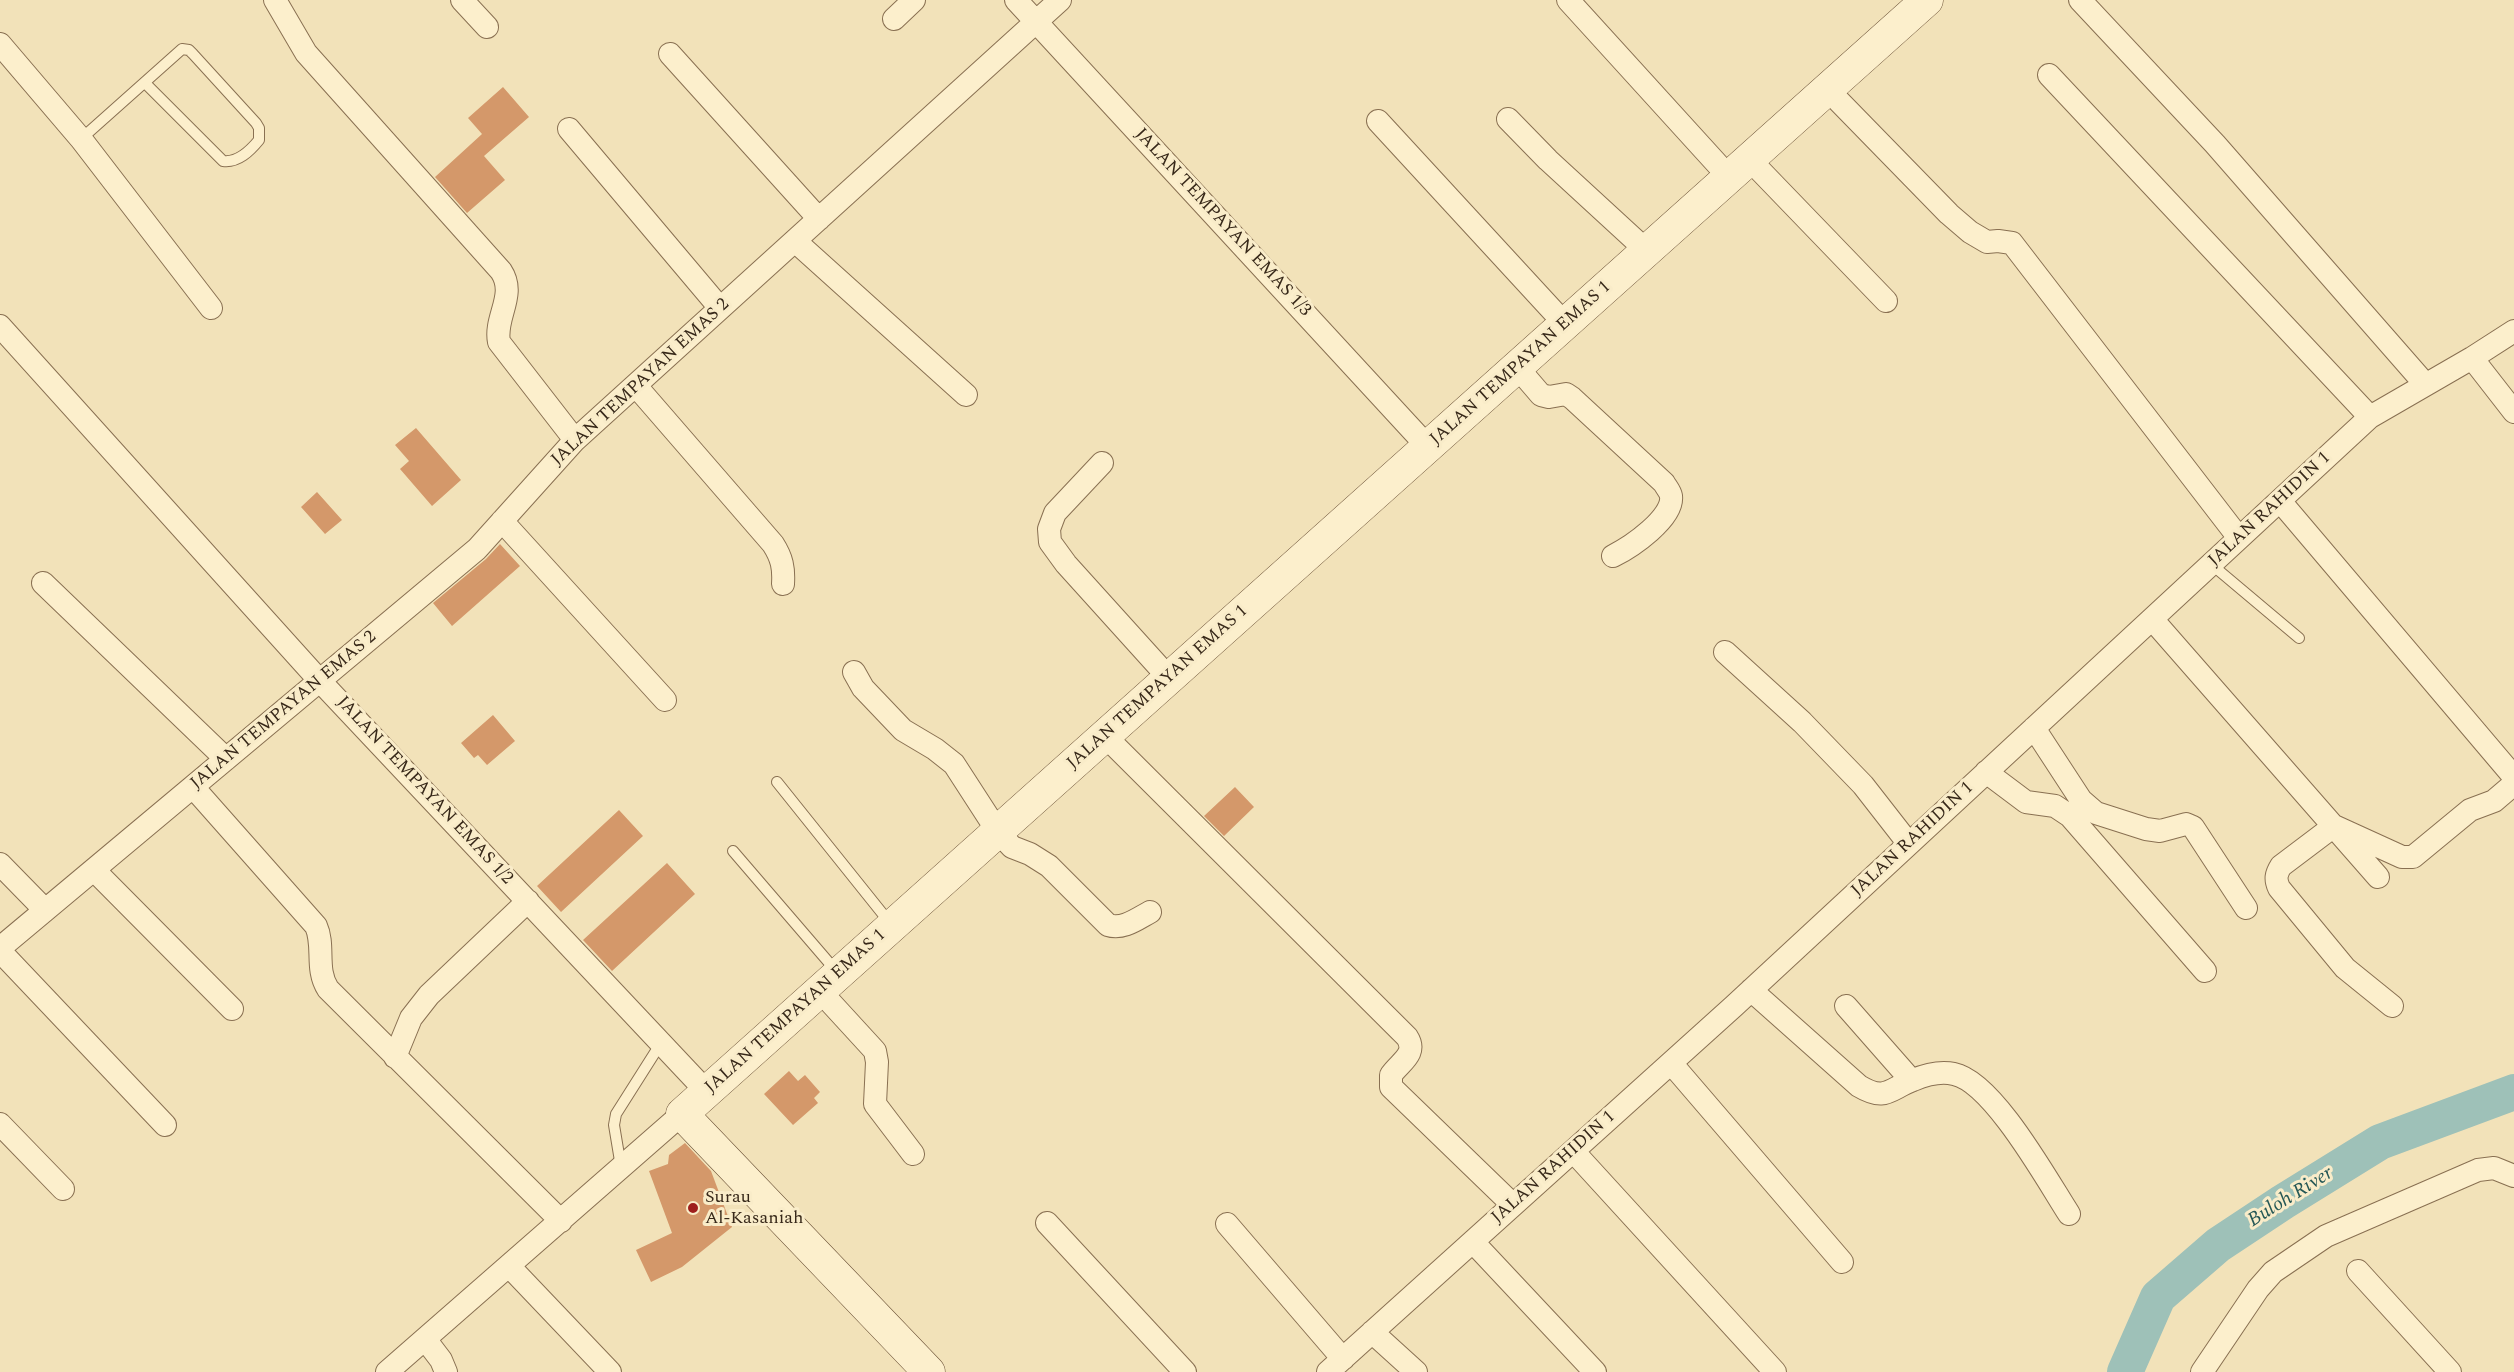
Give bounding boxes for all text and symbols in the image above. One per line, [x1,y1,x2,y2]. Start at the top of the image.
street label: JALAN TEMPAYAN EMAS 1/3 [1129,124,1315,322]
street label: JALAN TEMPAYAN EMAS 1 [1426,277,1616,451]
street label: JALAN TEMPAYAN EMAS 2 [547,295,735,471]
street label: JALAN RAHIDIN 1 [2204,448,2336,572]
street label: JALAN TEMPAYAN EMAS 1 [1063,601,1253,775]
street label: JALAN TEMPAYAN EMAS 2 [187,627,381,795]
street label: JALAN TEMPAYAN EMAS 1/2 [331,692,517,890]
street label: JALAN RAHIDIN 1 [1847,778,1979,902]
street label: JALAN TEMPAYAN EMAS 1 [701,925,891,1099]
street label: JALAN RAHIDIN 1 [1488,1107,1620,1229]
water label: Buloh River [2244,1162,2338,1234]
place label: Surau Al-Kasaniah [705,1187,804,1230]
marker: Surau Al-Kasaniah [686,1201,700,1215]

